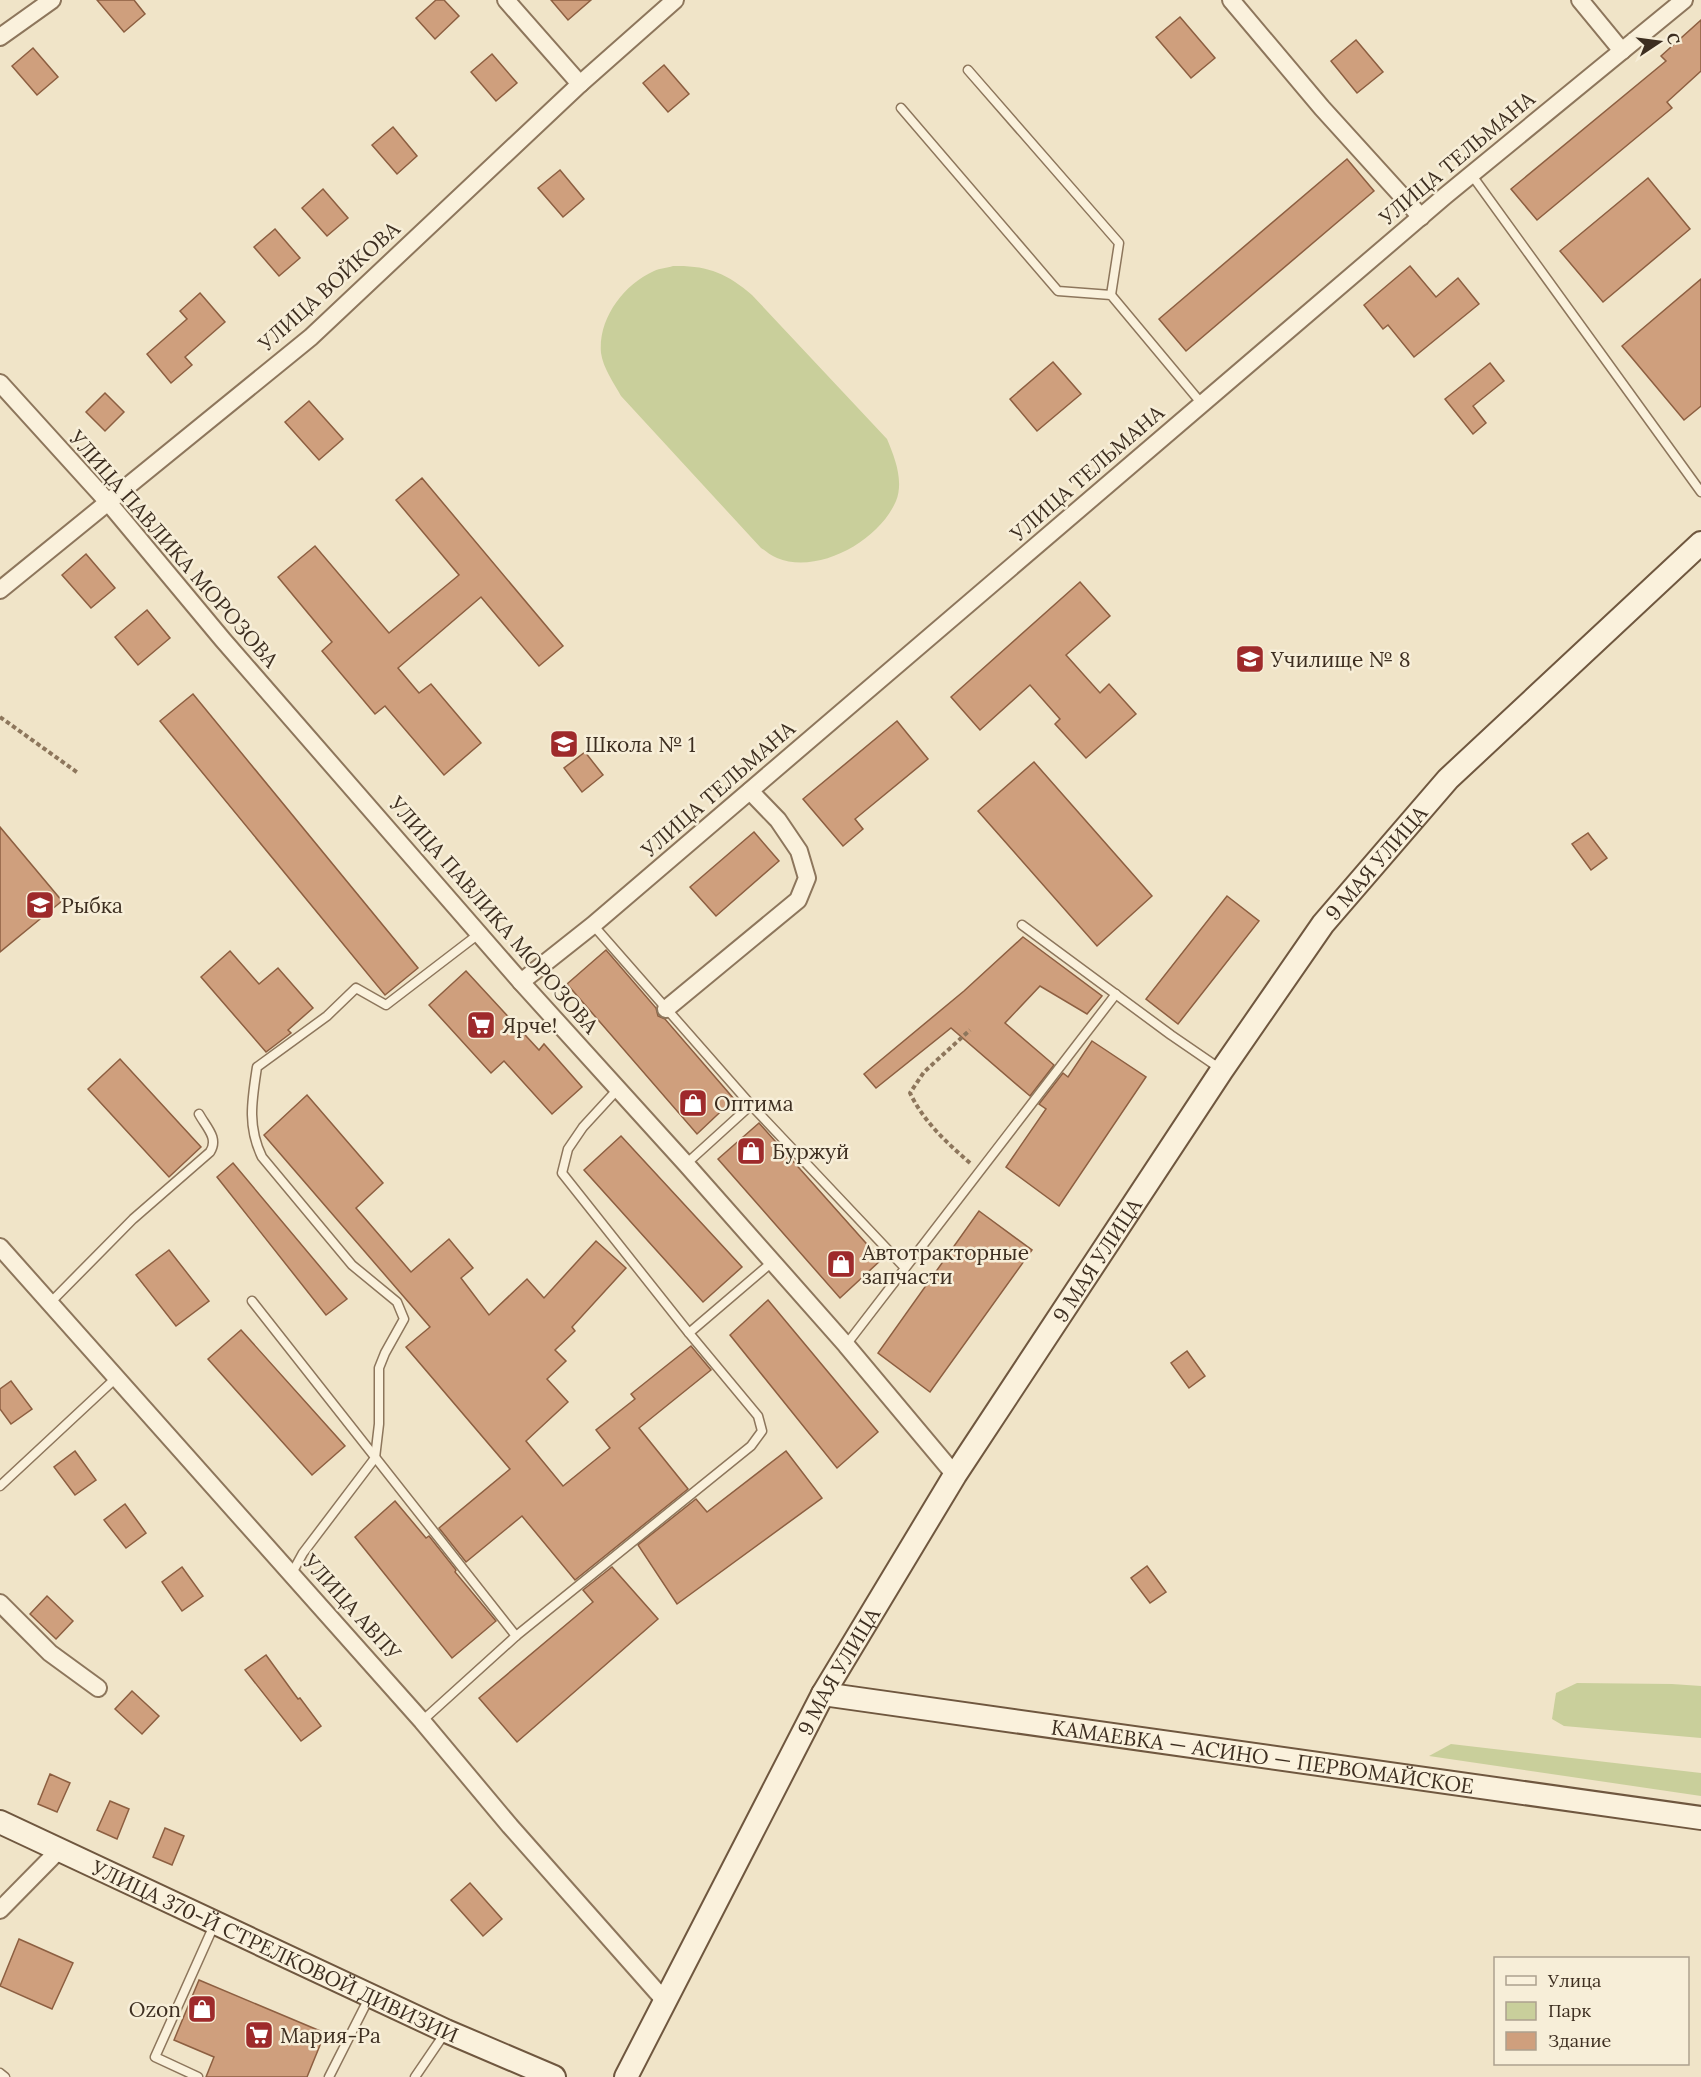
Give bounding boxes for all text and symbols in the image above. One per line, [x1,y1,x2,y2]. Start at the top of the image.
north arrow [1629,12,1689,72]
text: С [1663,31,1685,46]
street label: УЛИЦА ТЕЛЬМАНА [1373,85,1541,232]
street label: УЛИЦА ВОЙКОВА [252,215,406,357]
street label: УЛИЦА ТЕЛЬМАНА [1004,398,1170,548]
street label: УЛИЦА ПАВЛИКА МОРОЗОВА [63,424,285,674]
school or university icon: Училище № 8 [1234,643,1266,675]
place label: Училище № 8 [1270,646,1410,673]
street label: УЛИЦА ТЕЛЬМАНА [635,714,801,864]
school or university icon: Школа № 1 [548,728,580,760]
place label: Школа № 1 [585,731,696,758]
street label: УЛИЦА ПАВЛИКА МОРОЗОВА [383,790,605,1040]
street label: 9 МАЯ УЛИЦА [1319,799,1433,926]
school or university icon: Рыбка [24,889,56,921]
place label: Рыбка [61,892,123,919]
supermarket icon: Ярче! [465,1009,497,1041]
place label: Ярче! [502,1012,557,1039]
shop icon: Оптима [677,1087,709,1119]
place label: Оптима [714,1090,794,1117]
shop icon: Буржуй [735,1135,767,1167]
place label: Буржуй [772,1138,849,1165]
street label: 9 МАЯ УЛИЦА [1046,1192,1148,1327]
place label: Автотракторные запчасти [861,1239,1029,1290]
shop icon: Автотракторные запчасти [825,1248,857,1280]
street label: УЛИЦА АВПУ [297,1548,407,1667]
street label: 9 МАЯ УЛИЦА [791,1602,886,1739]
street label: КАМАЕВКА — АСИНО — ПЕРВОМАЙСКОЕ [1049,1713,1476,1799]
street label: УЛИЦА 370-Й СТРЕЛКОВОЙ ДИВИЗИИ [87,1853,463,2048]
legend [1494,1957,1689,2065]
text: Улица [1547,1969,1601,1992]
shop icon: Ozon [186,1993,218,2025]
place label: Ozon [129,1996,181,2023]
text: Парк [1548,1999,1592,2022]
supermarket icon: Мария-Ра [243,2019,275,2051]
place label: Мария-Ра [280,2022,381,2049]
text: Здание [1548,2029,1611,2052]

